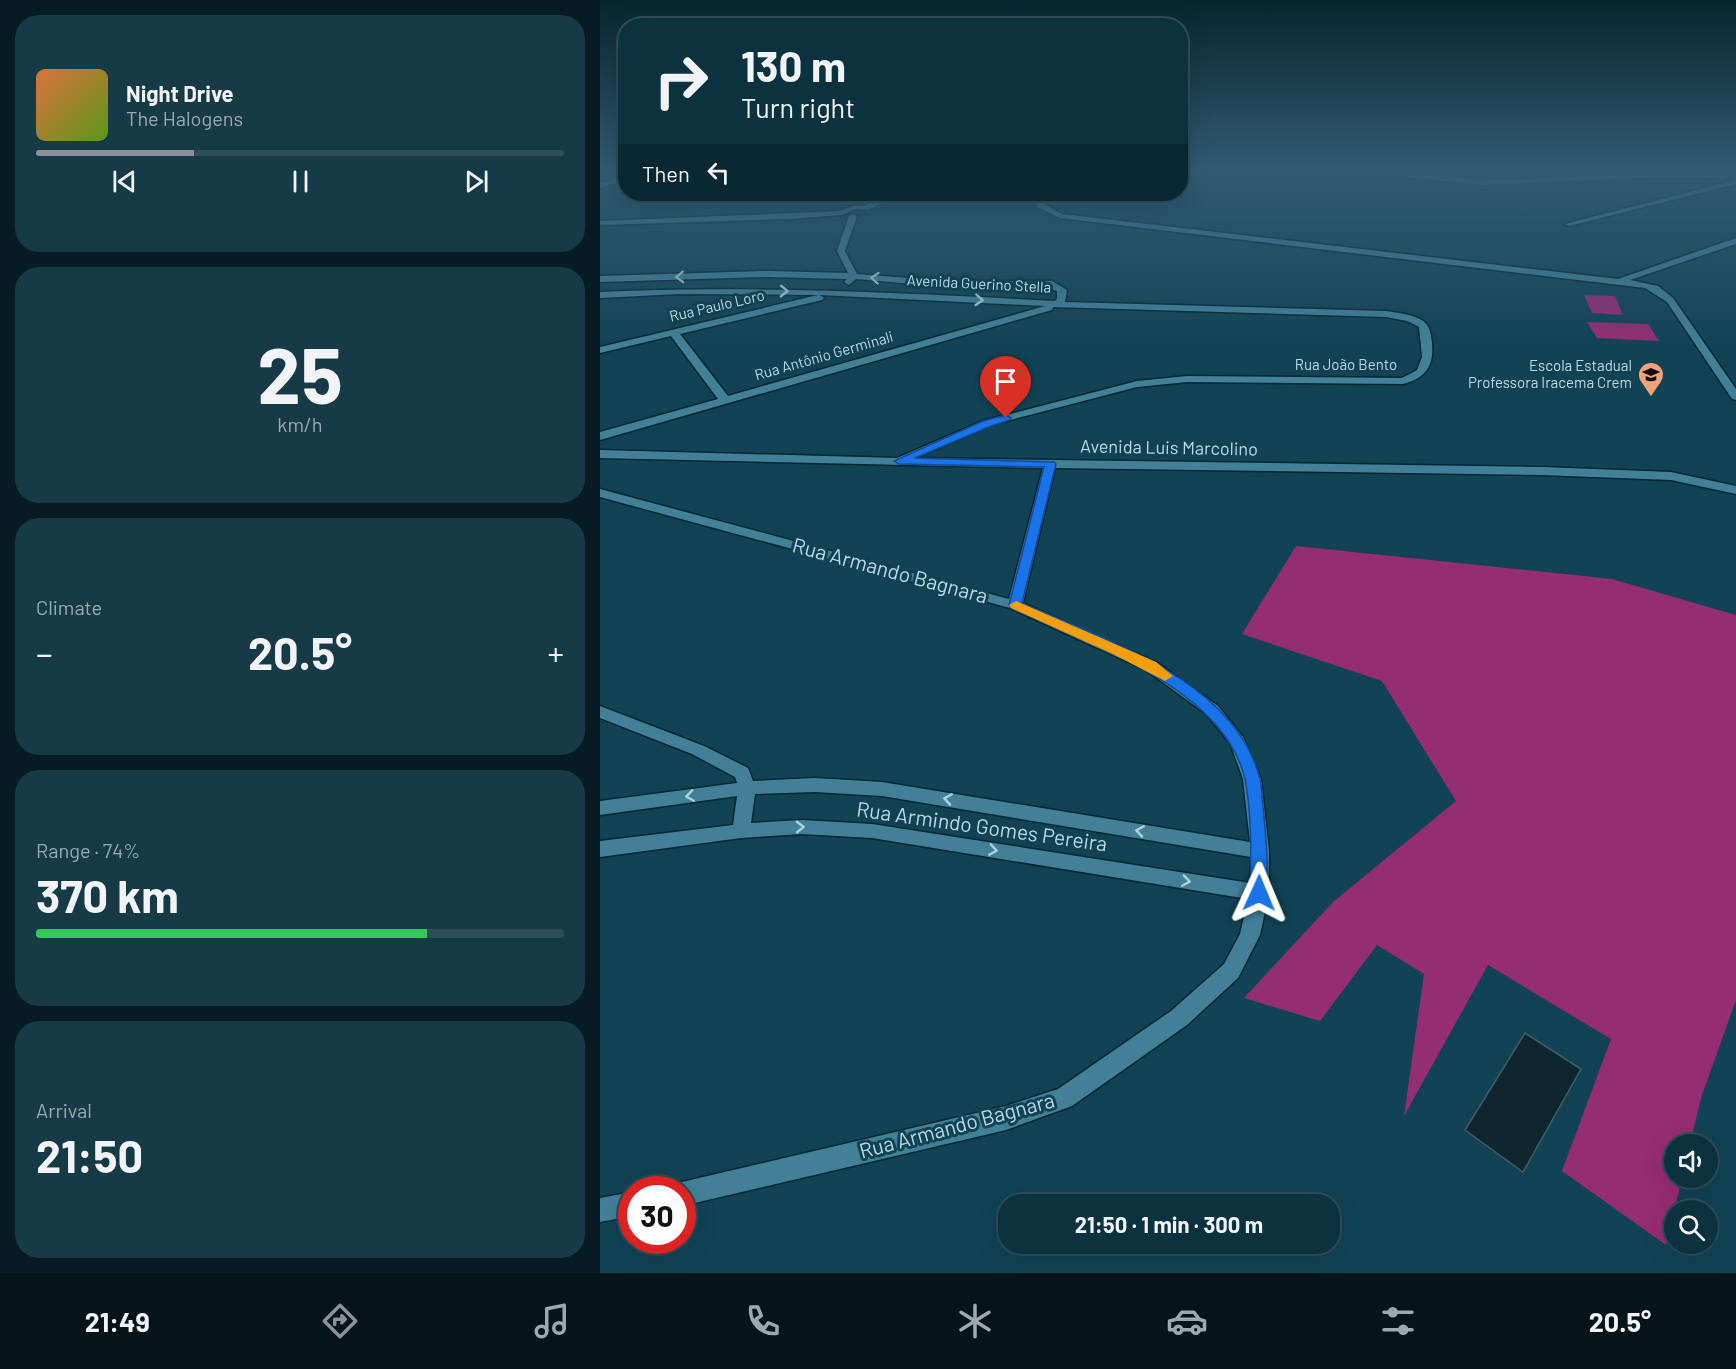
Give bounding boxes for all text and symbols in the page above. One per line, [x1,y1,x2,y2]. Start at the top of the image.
text: 130 m [741,40,846,90]
icon: right [642,42,720,120]
text: Night Drive [126,80,234,106]
text: Turn right [741,91,855,123]
text: The Halogens [126,106,243,130]
icon: left [702,156,735,189]
text: Then [642,160,690,186]
icon: previous [108,165,141,198]
icon: pause [284,165,317,198]
icon: next [460,165,493,198]
one-way arrow [676,270,685,283]
street label: Avenida Guerino Stella [906,270,1052,296]
one-way arrow [870,272,879,285]
street label: Rua Paulo Loro [667,285,766,325]
one-way arrow [780,285,789,297]
one-way arrow [975,293,984,306]
text: 25 [257,326,343,420]
street label: Rua Antônio Germinali [752,327,895,383]
street label: Rua João Bento [1295,355,1397,373]
pin [980,356,1031,418]
place label: Escola Estadual Professora Iracema Crem [1468,356,1632,391]
school or university icon: Escola Estadual Professora Iracema Crem [1636,360,1666,398]
icon: arrive [989,365,1022,398]
text: km/h [277,412,323,436]
street label: Avenida Luis Marcolino [1080,434,1258,460]
street label: Rua Armando Bagnara [790,531,991,608]
text: Climate [36,595,102,619]
text: 20.5° [248,625,352,679]
text: − [36,633,53,673]
text: + [548,633,564,673]
one-way arrow [685,790,694,802]
one-way arrow [943,794,952,806]
street label: Rua Armindo Gomes Pereira [855,796,1109,855]
one-way arrow [795,821,804,834]
one-way arrow [1135,826,1145,838]
text: Range · 74% [36,838,140,862]
one-way arrow [988,844,998,856]
position arrow [1227,861,1291,925]
text: 370 km [36,868,179,922]
one-way arrow [1180,874,1190,887]
street label: Rua Armando Bagnara [856,1086,1057,1163]
text: Arrival [36,1098,92,1122]
text: 21:50 [36,1128,143,1182]
map controls [1664,1134,1718,1254]
button: sound [1664,1134,1718,1188]
speed limit sign: 30 [618,1176,696,1254]
button: search [1664,1200,1718,1254]
text: 21:50 · 1 min · 300 m [1075,1211,1263,1237]
icon: directions [319,1300,361,1342]
icon: music [531,1300,573,1342]
icon: phone [742,1300,784,1342]
icon: climate [954,1300,996,1342]
icon: car [1166,1300,1208,1342]
icon: filters [1377,1300,1419,1342]
text: 21:49 [85,1305,150,1337]
text: 20.5° [1589,1305,1651,1337]

